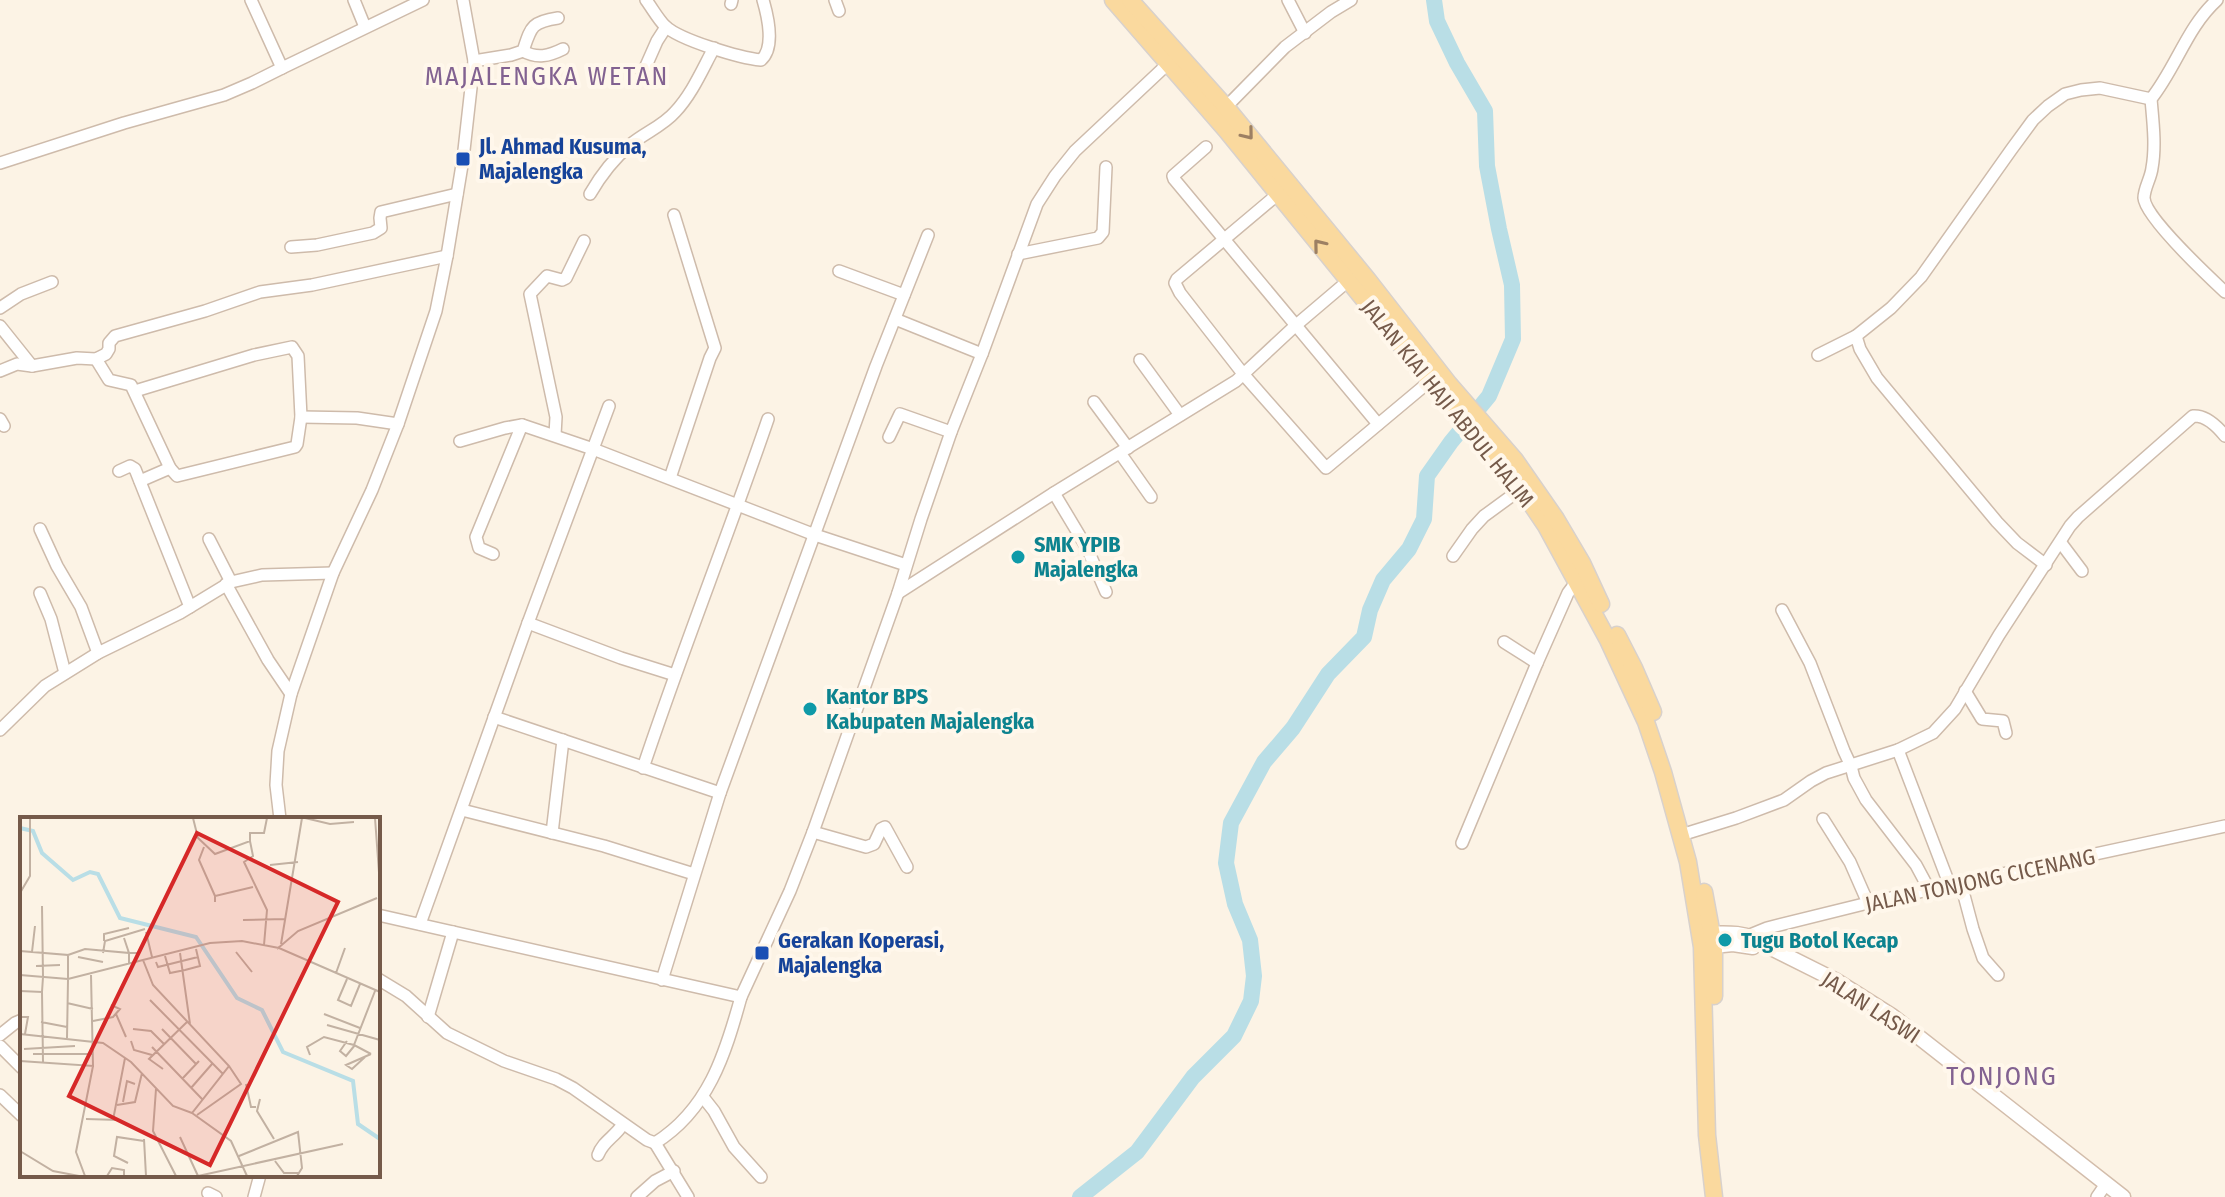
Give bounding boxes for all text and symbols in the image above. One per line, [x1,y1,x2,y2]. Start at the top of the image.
district label: MAJALENGKA WETAN [425,61,669,92]
one-way arrow [1239,125,1253,140]
place label: Jl. Ahmad Kusuma, Majalengka [478,133,647,185]
marker: Jl. Ahmad Kusuma, Majalengka [454,150,472,168]
one-way arrow [1314,239,1328,254]
street label: JALAN KIAI HAJI ABDUL HALIM [1355,294,1540,513]
place label: SMK YPIB Majalengka [1034,531,1138,583]
marker: SMK YPIB Majalengka [1009,548,1027,566]
place label: Kantor BPS Kabupaten Majalengka [826,683,1035,735]
marker: Kantor BPS Kabupaten Majalengka [801,700,819,718]
inset map [20,817,380,1177]
street label: JALAN TONJONG CICENANG [1863,843,2097,918]
place label: Gerakan Koperasi, Majalengka [778,927,944,979]
place label: Tugu Botol Kecap [1741,927,1899,954]
marker: Tugu Botol Kecap [1716,931,1734,949]
marker: Gerakan Koperasi, Majalengka [753,944,771,962]
street label: JALAN LASWI [1817,966,1925,1049]
district label: TONJONG [1946,1061,2058,1092]

